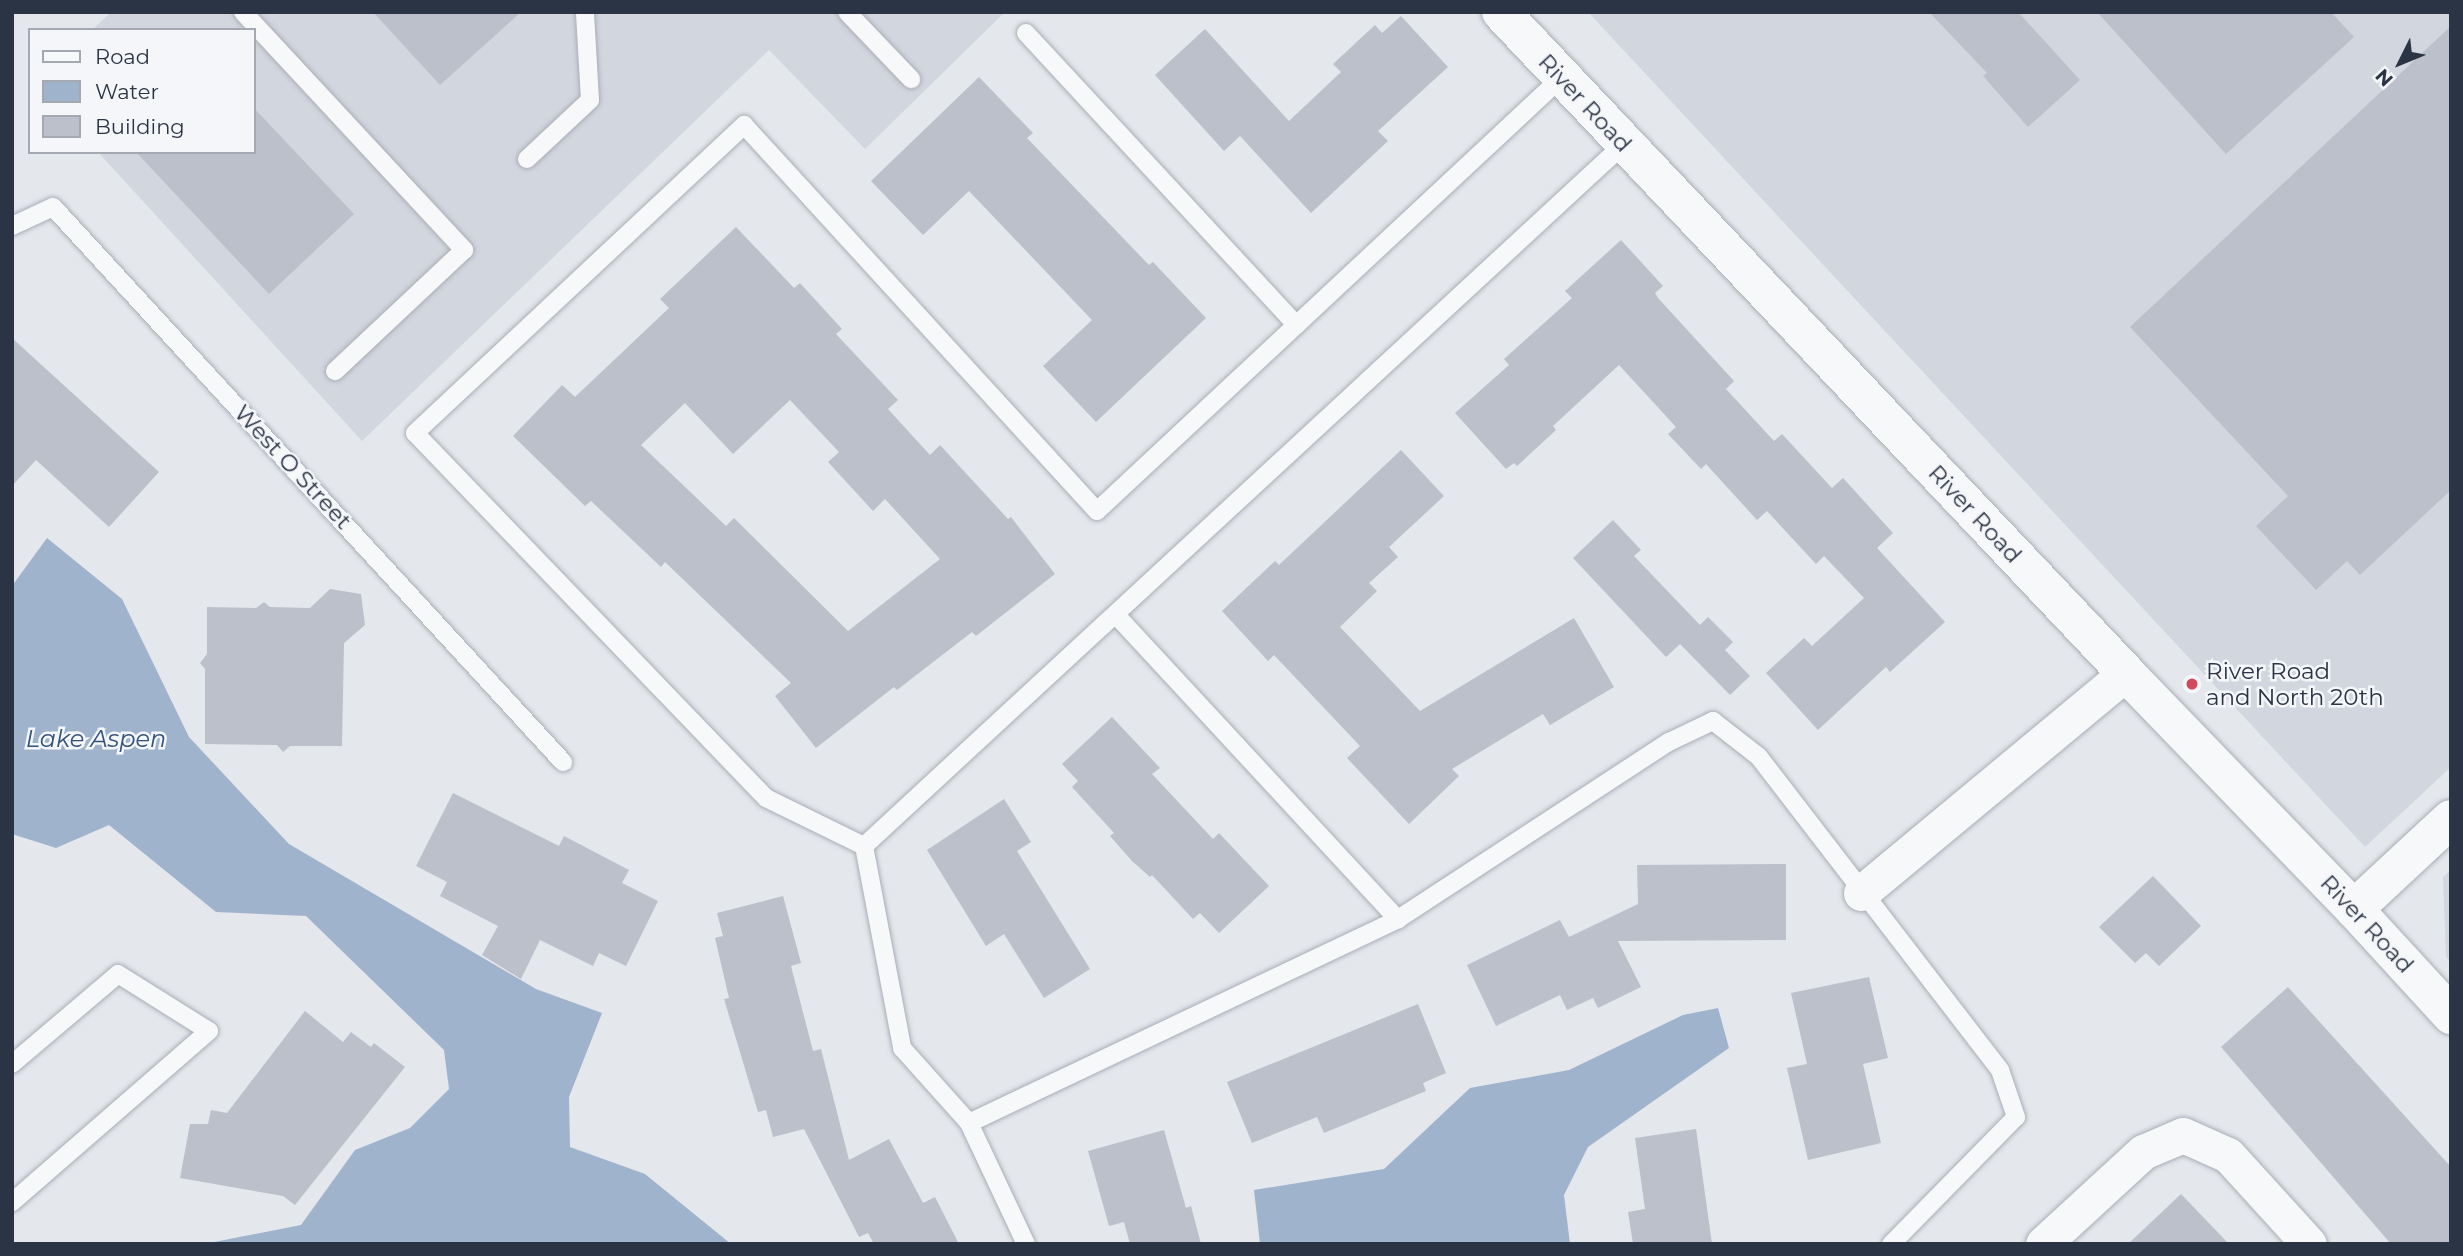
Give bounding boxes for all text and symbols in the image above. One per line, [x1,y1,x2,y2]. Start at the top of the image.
legend [28,28,256,154]
north arrow [2365,28,2435,98]
text: Road [95,44,150,69]
street label: River Road [1533,48,1637,158]
text: N [2371,64,2398,91]
text: Water [95,79,159,104]
text: Building [95,114,185,139]
street label: West O Street [228,399,358,535]
street label: River Road [1923,459,2027,569]
place label: River Road and North 20th [2206,657,2384,711]
marker: River Road and North 20th [2184,676,2200,692]
water label: Lake Aspen [26,725,166,753]
street label: River Road [2315,869,2419,979]

